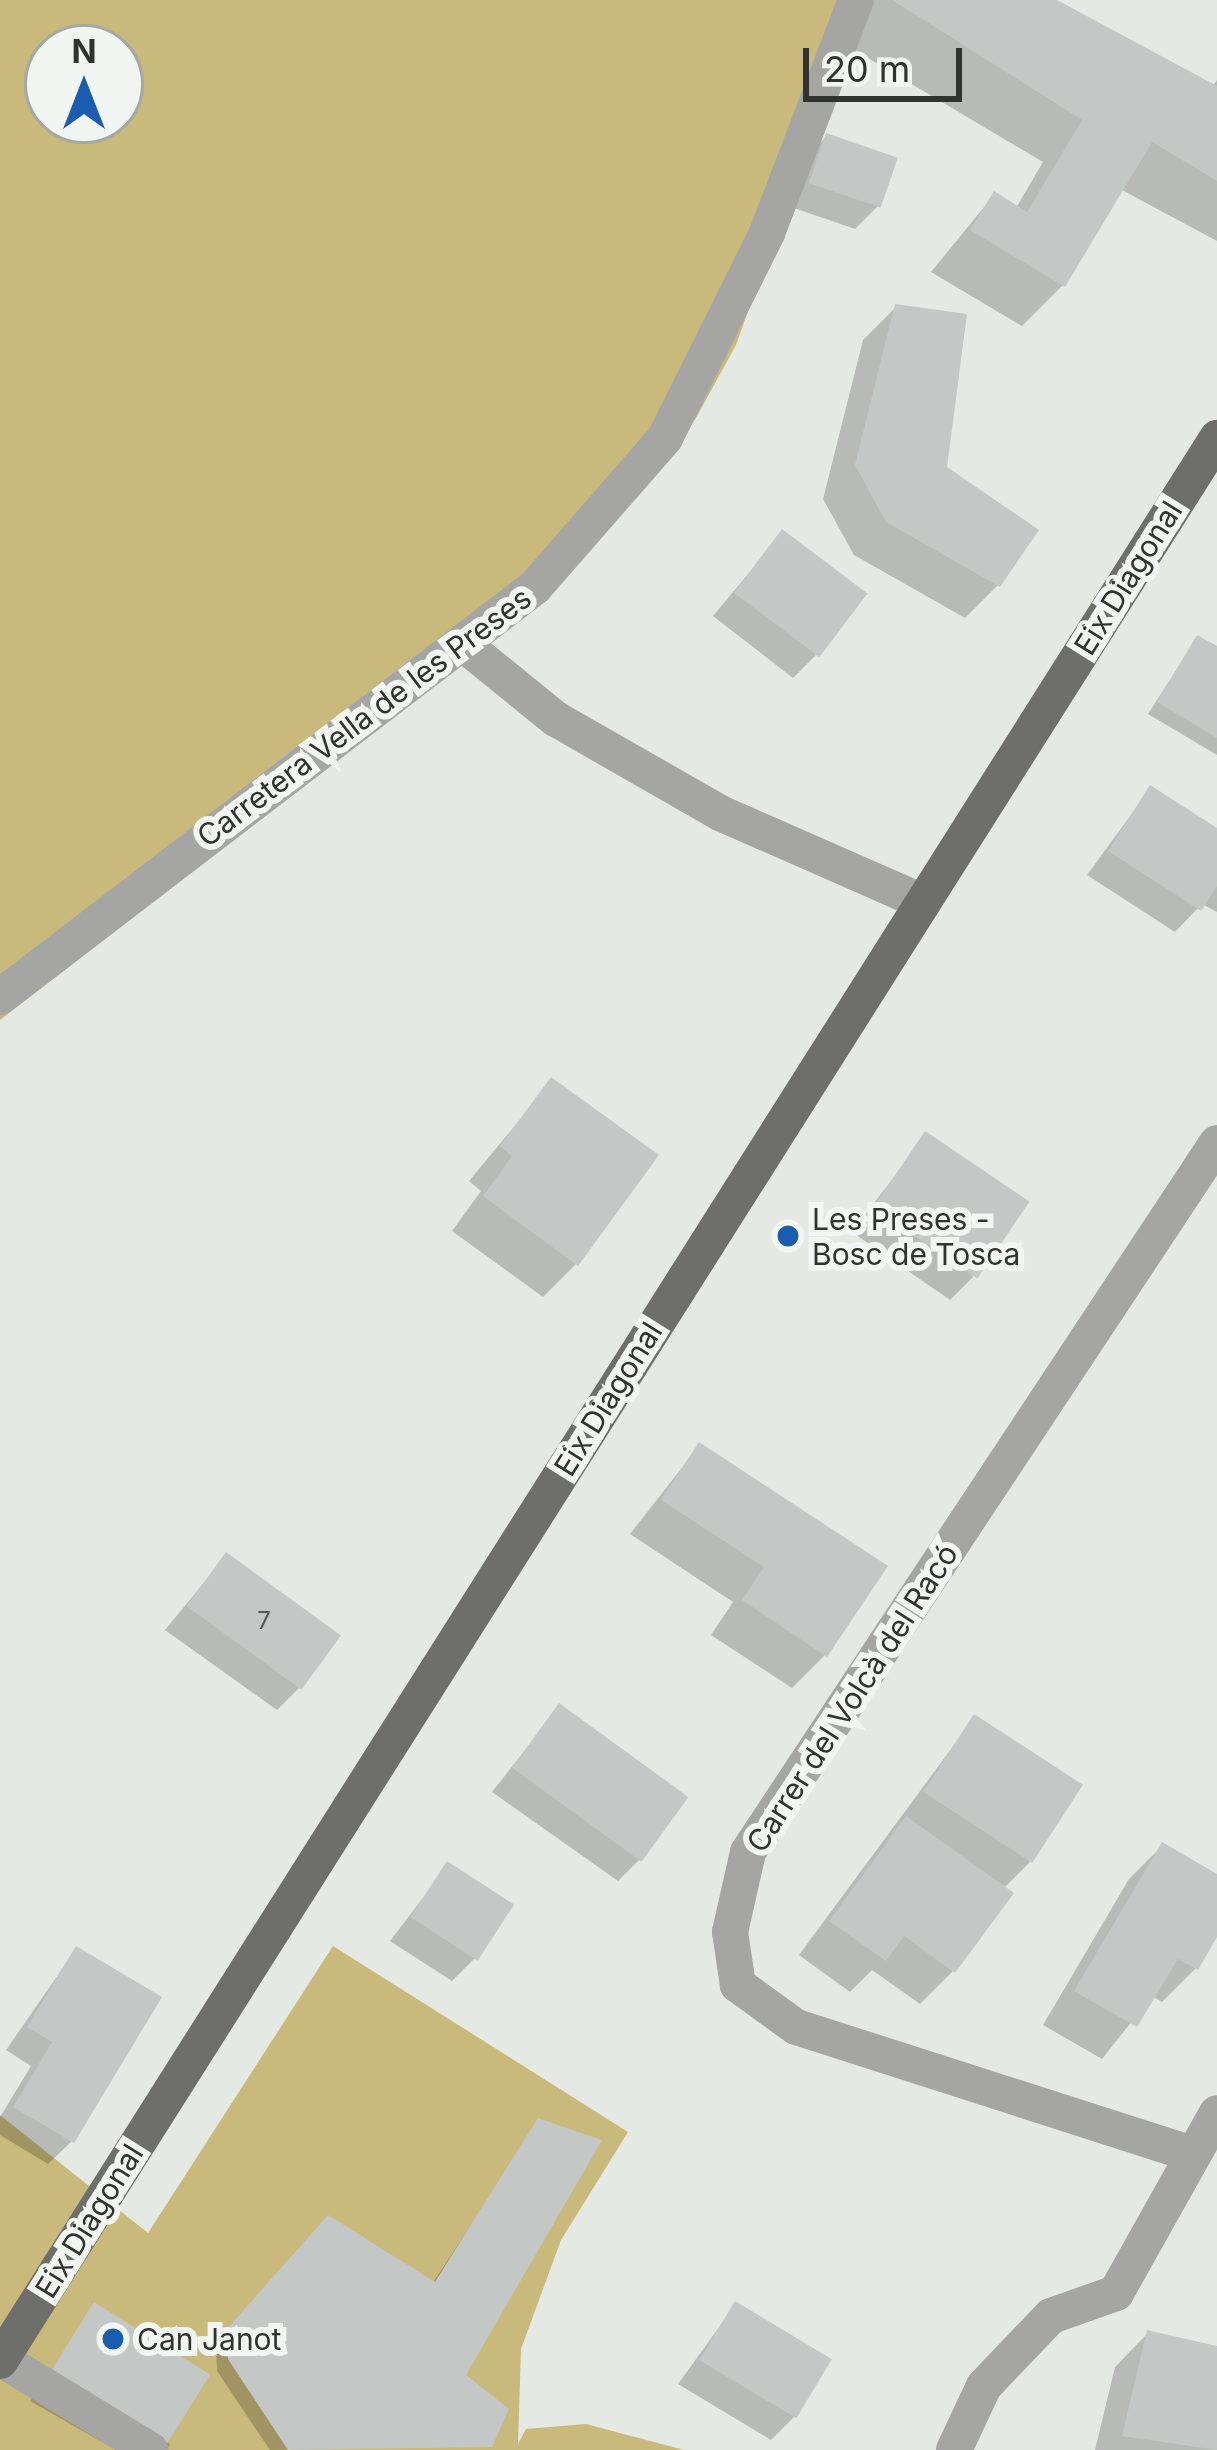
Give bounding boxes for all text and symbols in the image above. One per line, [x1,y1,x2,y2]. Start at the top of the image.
north arrow [24,24,144,144]
scale bar [809,24,968,98]
text: N [71,31,97,71]
text: 20 m [824,47,910,91]
street label: Eix Diagonal [1067,495,1189,661]
street label: Carretera Vella de les Preses [190,580,538,854]
place label: Les Preses - Bosc de Tosca [812,1201,1020,1272]
marker: Les Preses - Bosc de Tosca [775,1223,801,1249]
street label: Eix Diagonal [547,1316,669,1482]
street label: Carrer del Volcà del Racó [739,1537,965,1859]
house number: 7 [257,1607,271,1635]
street label: Eix Diagonal [28,2138,150,2304]
place label: Can Janot [137,2321,281,2357]
marker: Can Janot [100,2326,126,2352]

